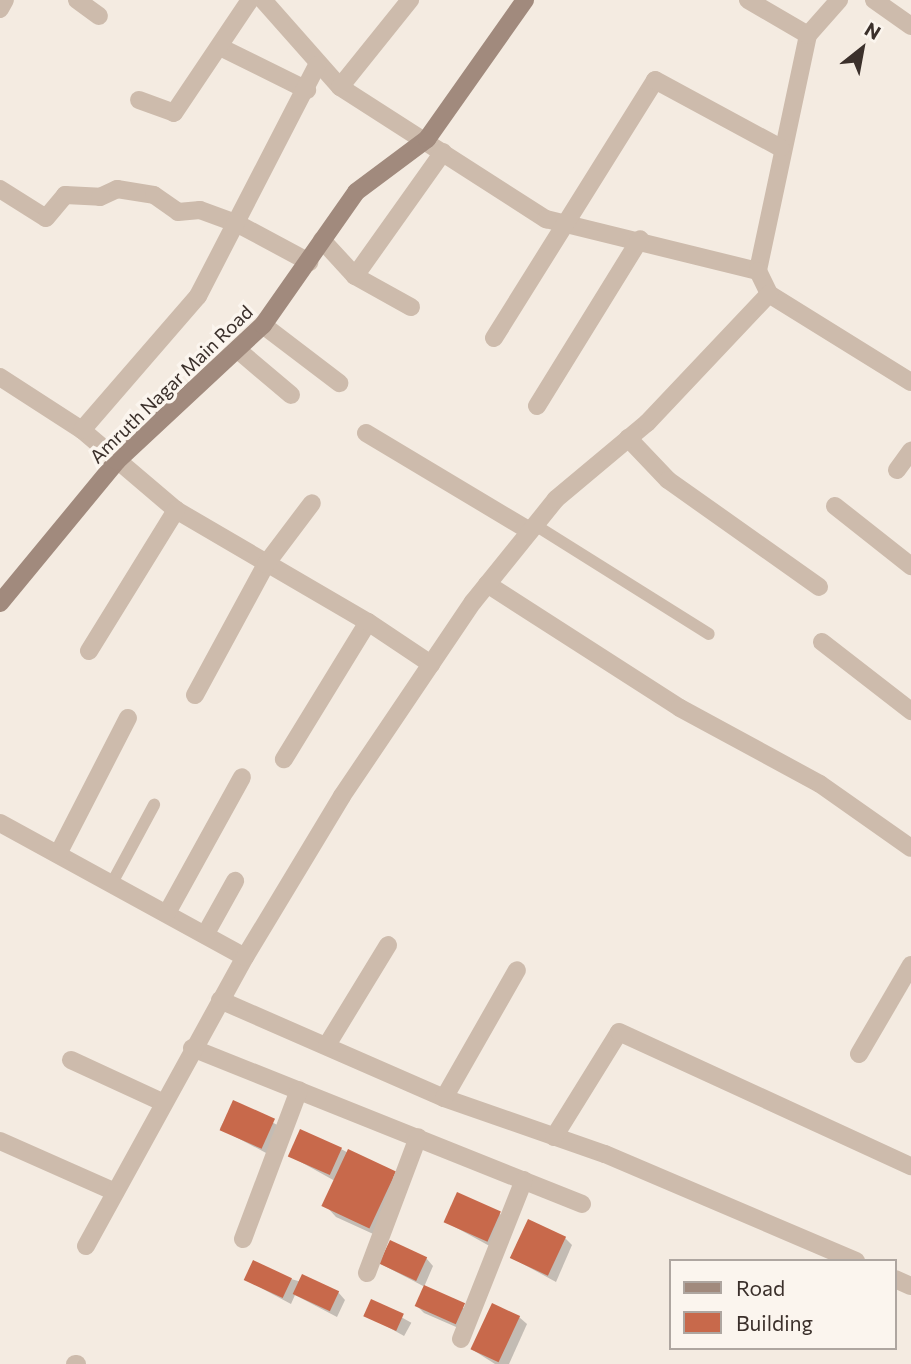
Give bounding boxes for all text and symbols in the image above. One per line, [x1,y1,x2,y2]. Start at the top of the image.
north arrow [827,14,897,84]
text: N [861,17,885,44]
street label: Amruth Nagar Main Road [85,300,257,468]
legend [670,1259,897,1350]
text: Road [736,1275,785,1300]
text: Building [736,1310,813,1335]

